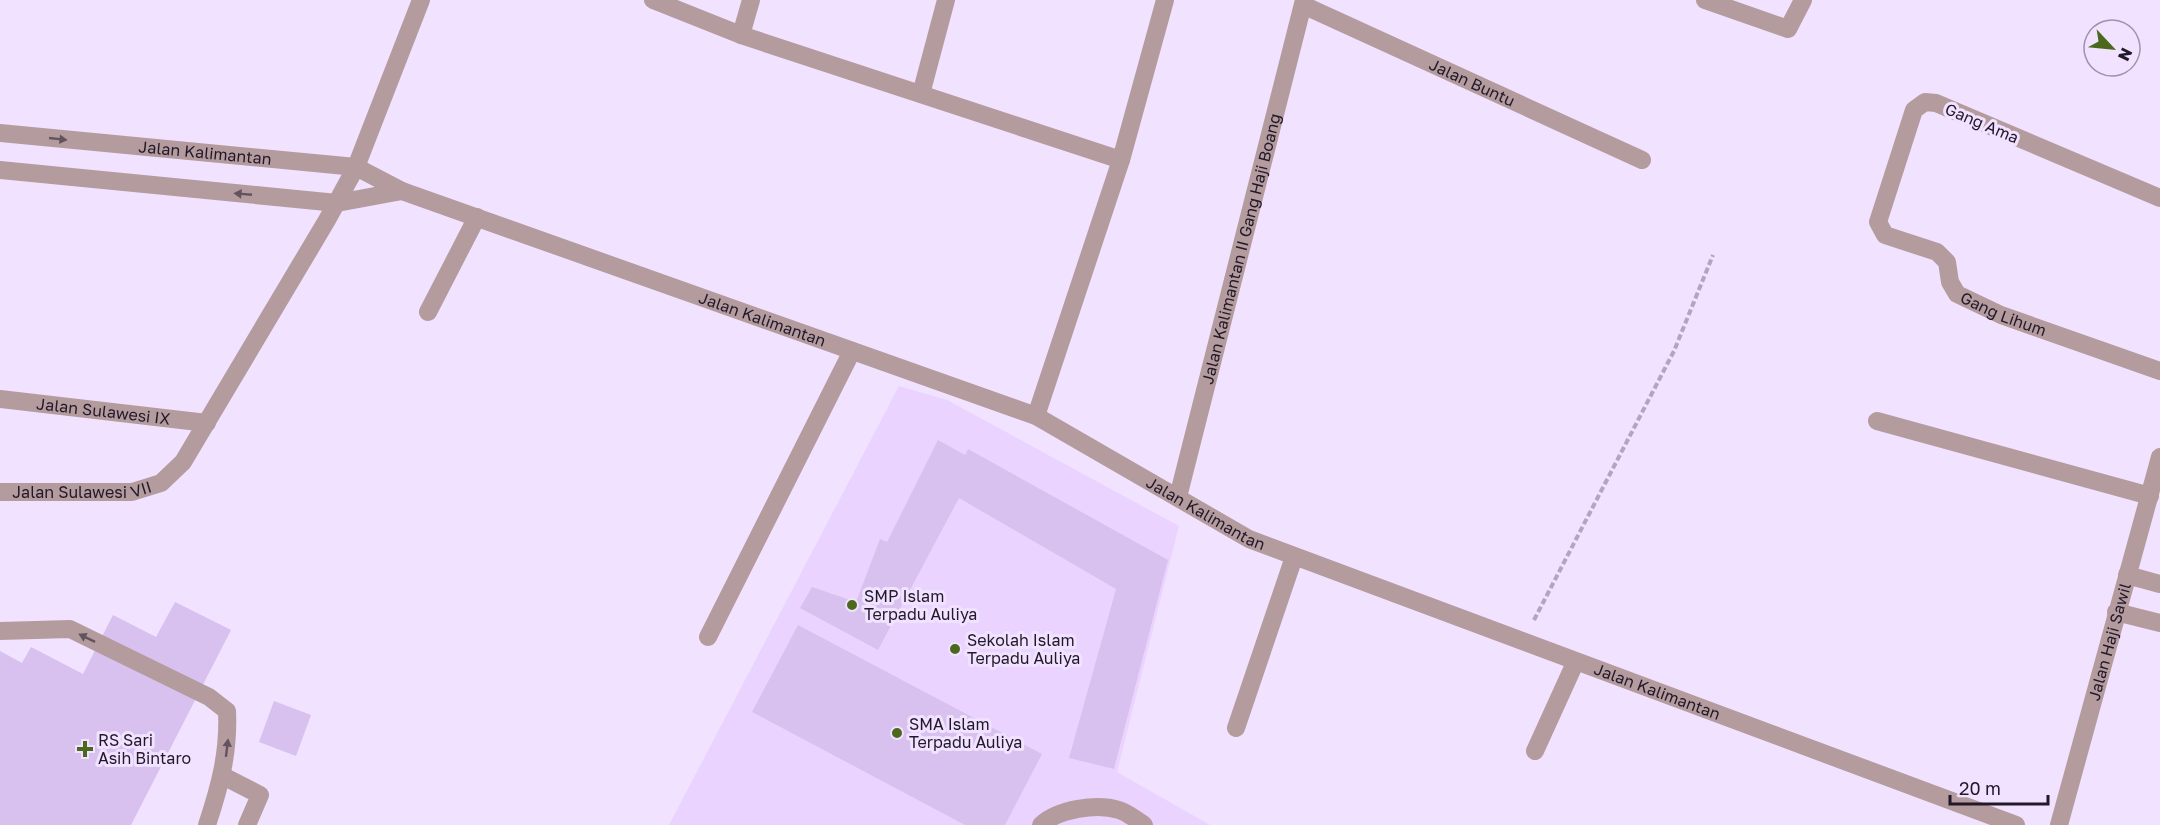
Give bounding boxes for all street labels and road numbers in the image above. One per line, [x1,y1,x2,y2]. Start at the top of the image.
street label: Jalan Buntu [1426,54,1518,111]
street label: Gang Ama [1942,99,2022,147]
street label: Jalan Kalimantan II Gang Haji Boang [1197,111,1285,386]
street label: Jalan Kalimantan [138,136,272,169]
street label: Jalan Kalimantan [696,287,829,351]
street label: Gang Lihum [1957,287,2049,340]
street label: Jalan Sulawesi IX [35,393,172,429]
street label: Jalan Kalimantan [1143,472,1268,554]
street label: Jalan Sulawesi VII [12,477,154,502]
street label: Jalan Haji Sawil [2084,581,2135,703]
street label: Jalan Kalimantan [1591,659,1723,724]

